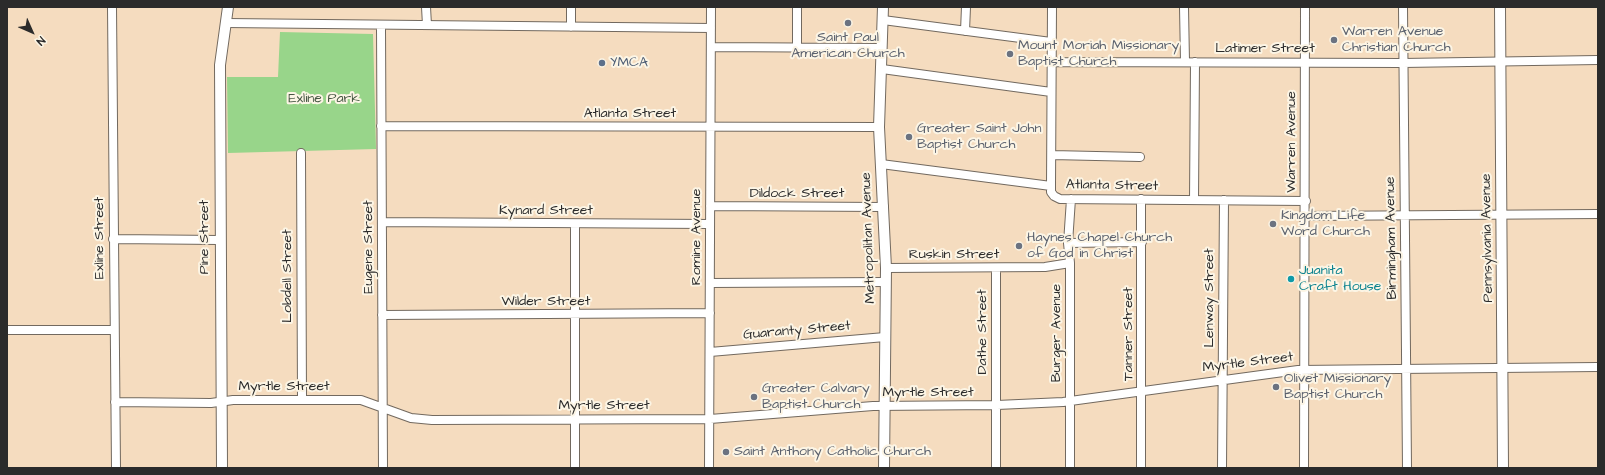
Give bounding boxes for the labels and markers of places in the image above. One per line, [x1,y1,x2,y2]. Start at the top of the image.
marker: Saint Paul American Church [843,18,853,28]
place label: Warren Avenue Christian Church [1342,24,1451,56]
place label: Saint Paul American Church [791,30,905,62]
marker: Warren Avenue Christian Church [1329,35,1339,45]
place label: Mount Moriah Missionary Baptist Church [1018,38,1179,70]
marker: Mount Moriah Missionary Baptist Church [1005,49,1015,59]
place label: YMCA [610,55,648,71]
marker: YMCA [597,58,607,68]
place label: Greater Saint John Baptist Church [917,121,1041,154]
marker: Greater Saint John Baptist Church [904,132,914,142]
place label: Kingdom Life Word Church [1281,208,1370,240]
marker: Kingdom Life Word Church [1268,219,1278,229]
place label: Haynes Chapel Church of God in Christ [1027,230,1172,262]
marker: Haynes Chapel Church of God in Christ [1014,241,1024,251]
place label: Juanita Craft House [1299,263,1381,296]
marker: Juanita Craft House [1286,274,1296,284]
place label: Olivet Missionary Baptist Church [1284,371,1391,404]
place label: Greater Calvary Baptist Church [762,381,870,414]
marker: Olivet Missionary Baptist Church [1271,382,1281,392]
marker: Greater Calvary Baptist Church [749,392,759,402]
place label: Saint Anthony Catholic Church [734,444,931,460]
marker: Saint Anthony Catholic Church [721,447,731,457]

